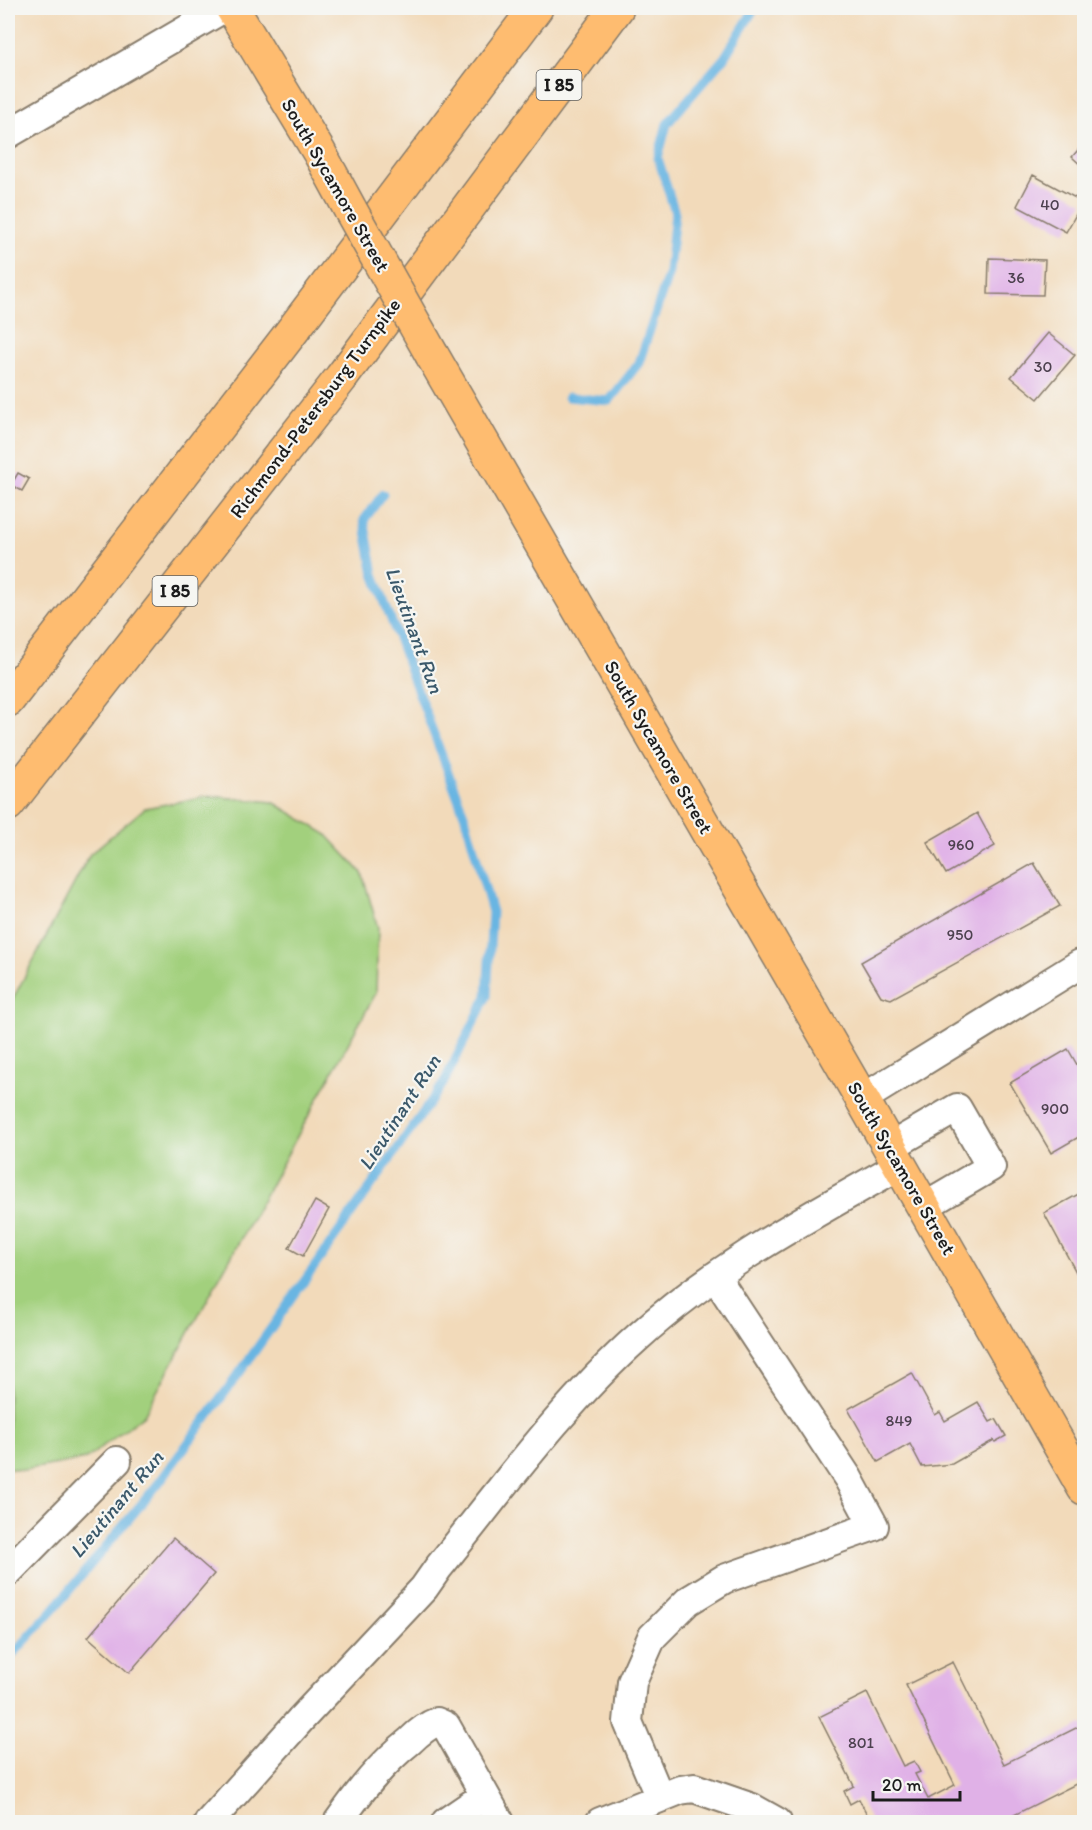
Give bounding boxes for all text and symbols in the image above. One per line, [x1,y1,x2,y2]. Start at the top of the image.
road number: I 85 [536,70,582,100]
street label: South Sycamore Street [277,94,395,276]
house number: 40 [1040,195,1060,214]
house number: 36 [1007,268,1025,287]
street label: Richmond-Petersburg Turnpike [224,293,406,523]
house number: 30 [1034,357,1052,376]
water label: Lieutinant Run [381,563,450,697]
road number: I 85 [152,576,198,606]
street label: South Sycamore Street [600,656,718,838]
house number: 960 [948,835,974,854]
house number: 950 [947,925,973,944]
water label: Lieutinant Run [352,1049,446,1174]
street label: South Sycamore Street [843,1077,961,1259]
house number: 900 [1041,1099,1069,1118]
house number: 849 [886,1411,912,1430]
water label: Lieutinant Run [64,1445,169,1563]
house number: 801 [848,1733,875,1752]
scale bar [873,1764,960,1802]
text: 20 m [882,1774,922,1796]

